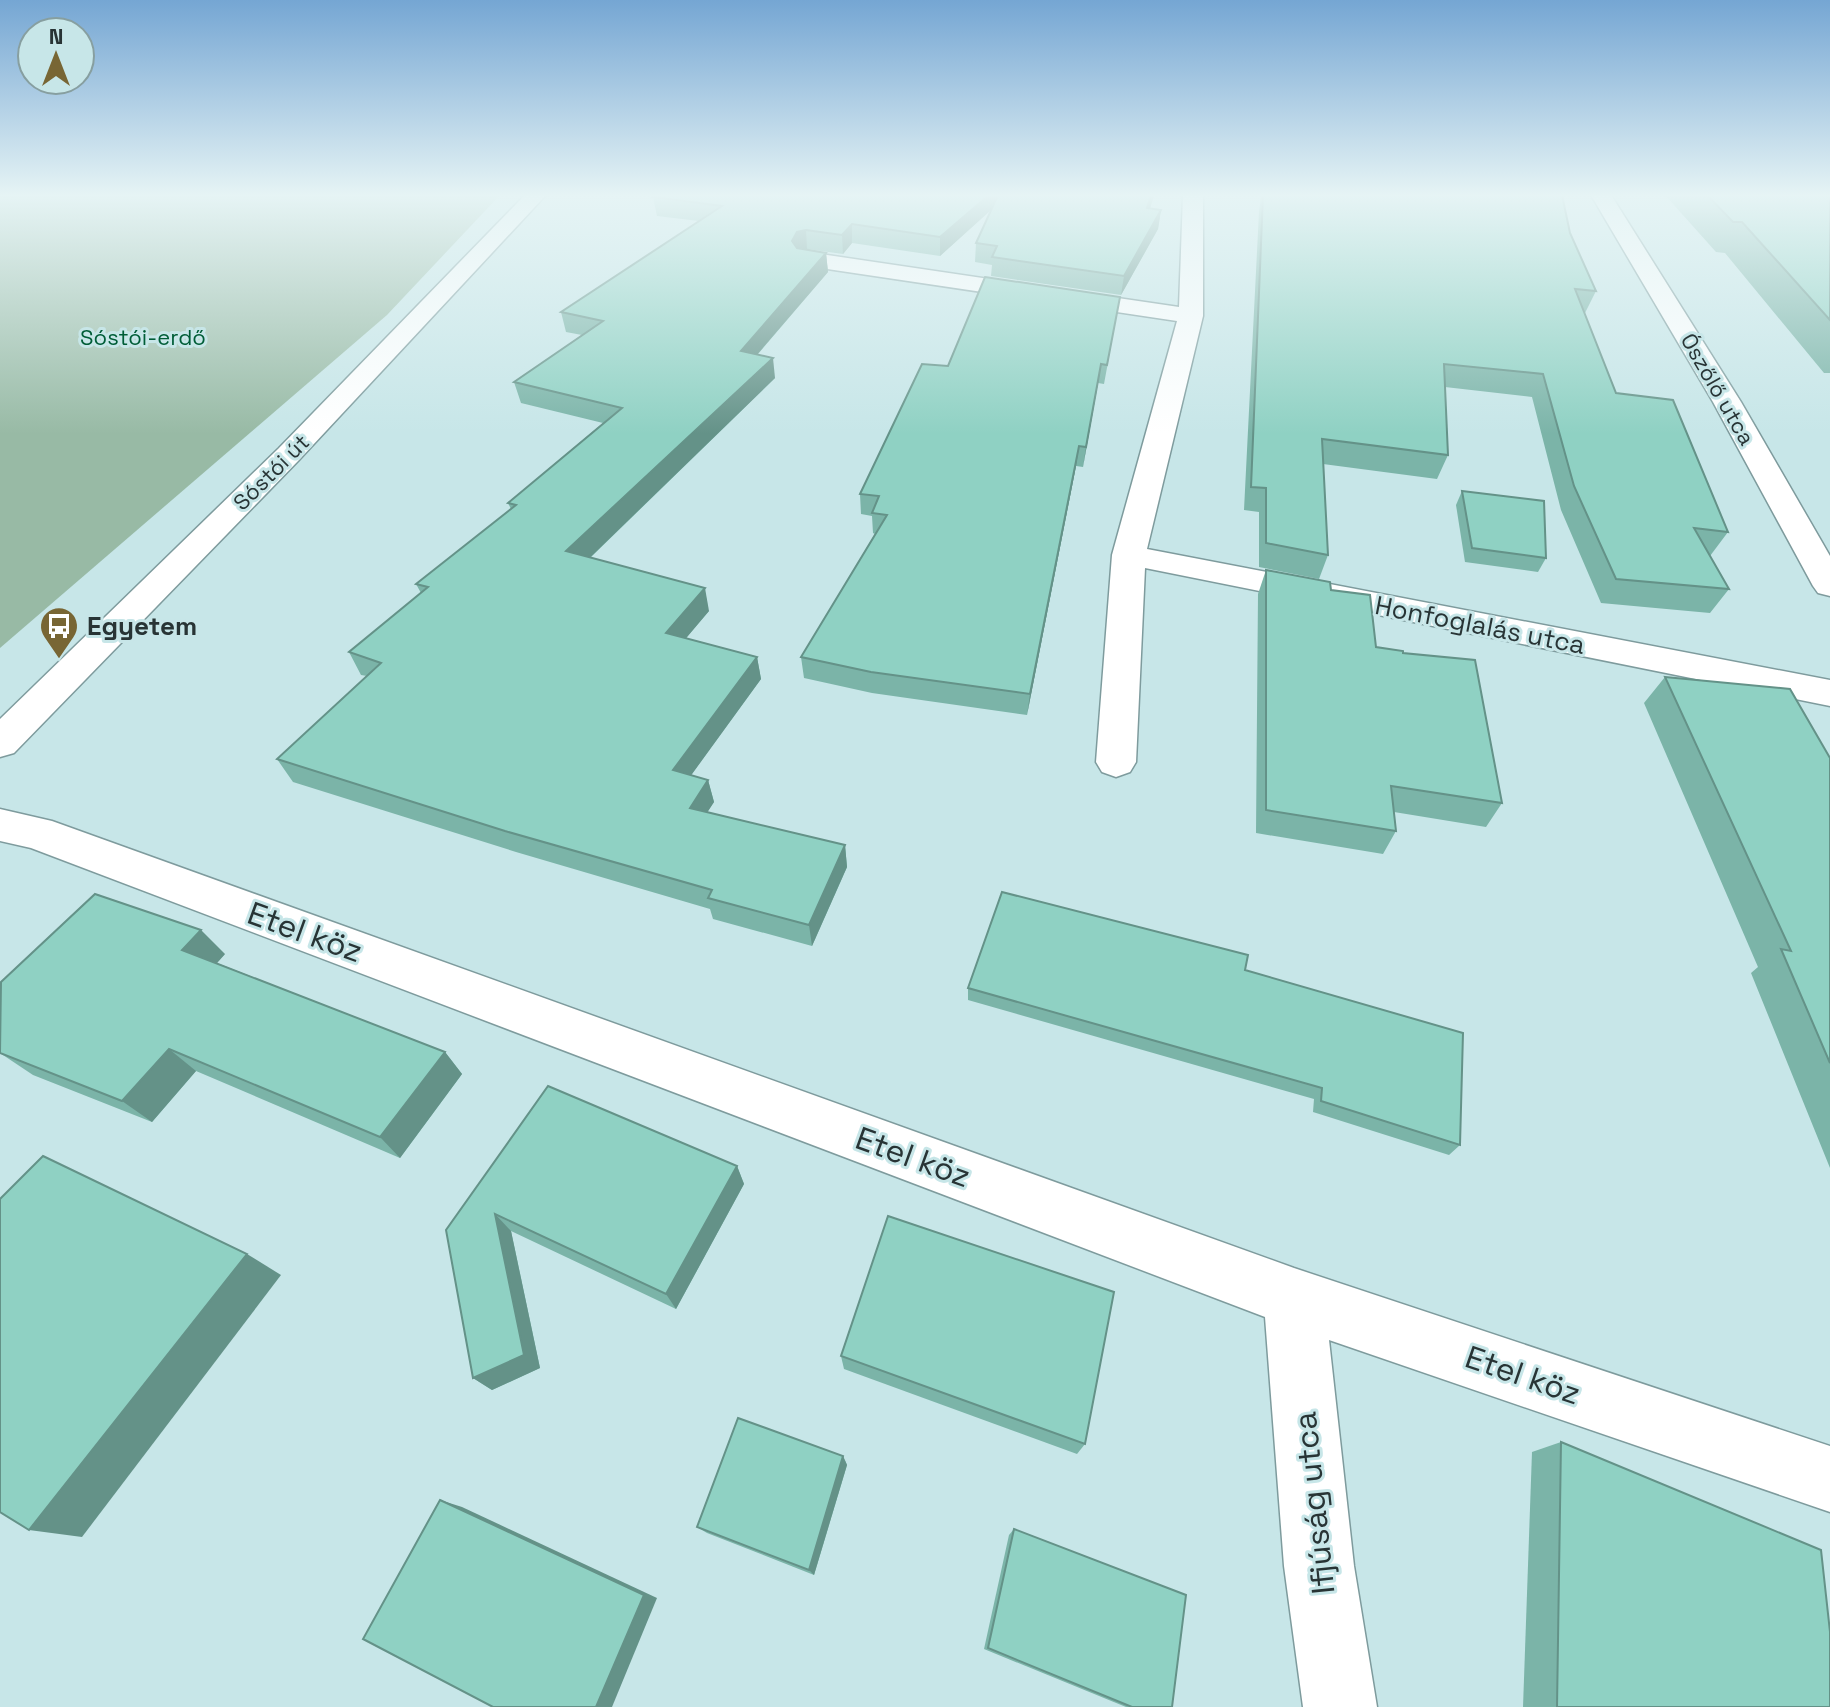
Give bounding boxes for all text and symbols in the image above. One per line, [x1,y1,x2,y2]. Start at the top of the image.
north arrow [16,16,96,96]
text: N [49,22,63,50]
park label: Sóstói-erdő [80,323,206,351]
street label: Ószőlő utca [1675,328,1761,450]
street label: Sóstói út [227,428,315,516]
street label: Honfoglalás utca [1372,588,1588,662]
bus stop icon: Egyetem [38,605,80,660]
place label: Egyetem [87,609,197,643]
street label: Etel köz [242,893,368,971]
street label: Etel köz [850,1118,976,1196]
street label: Etel köz [1460,1337,1586,1413]
street label: Ifjúság utca [1285,1410,1343,1596]

